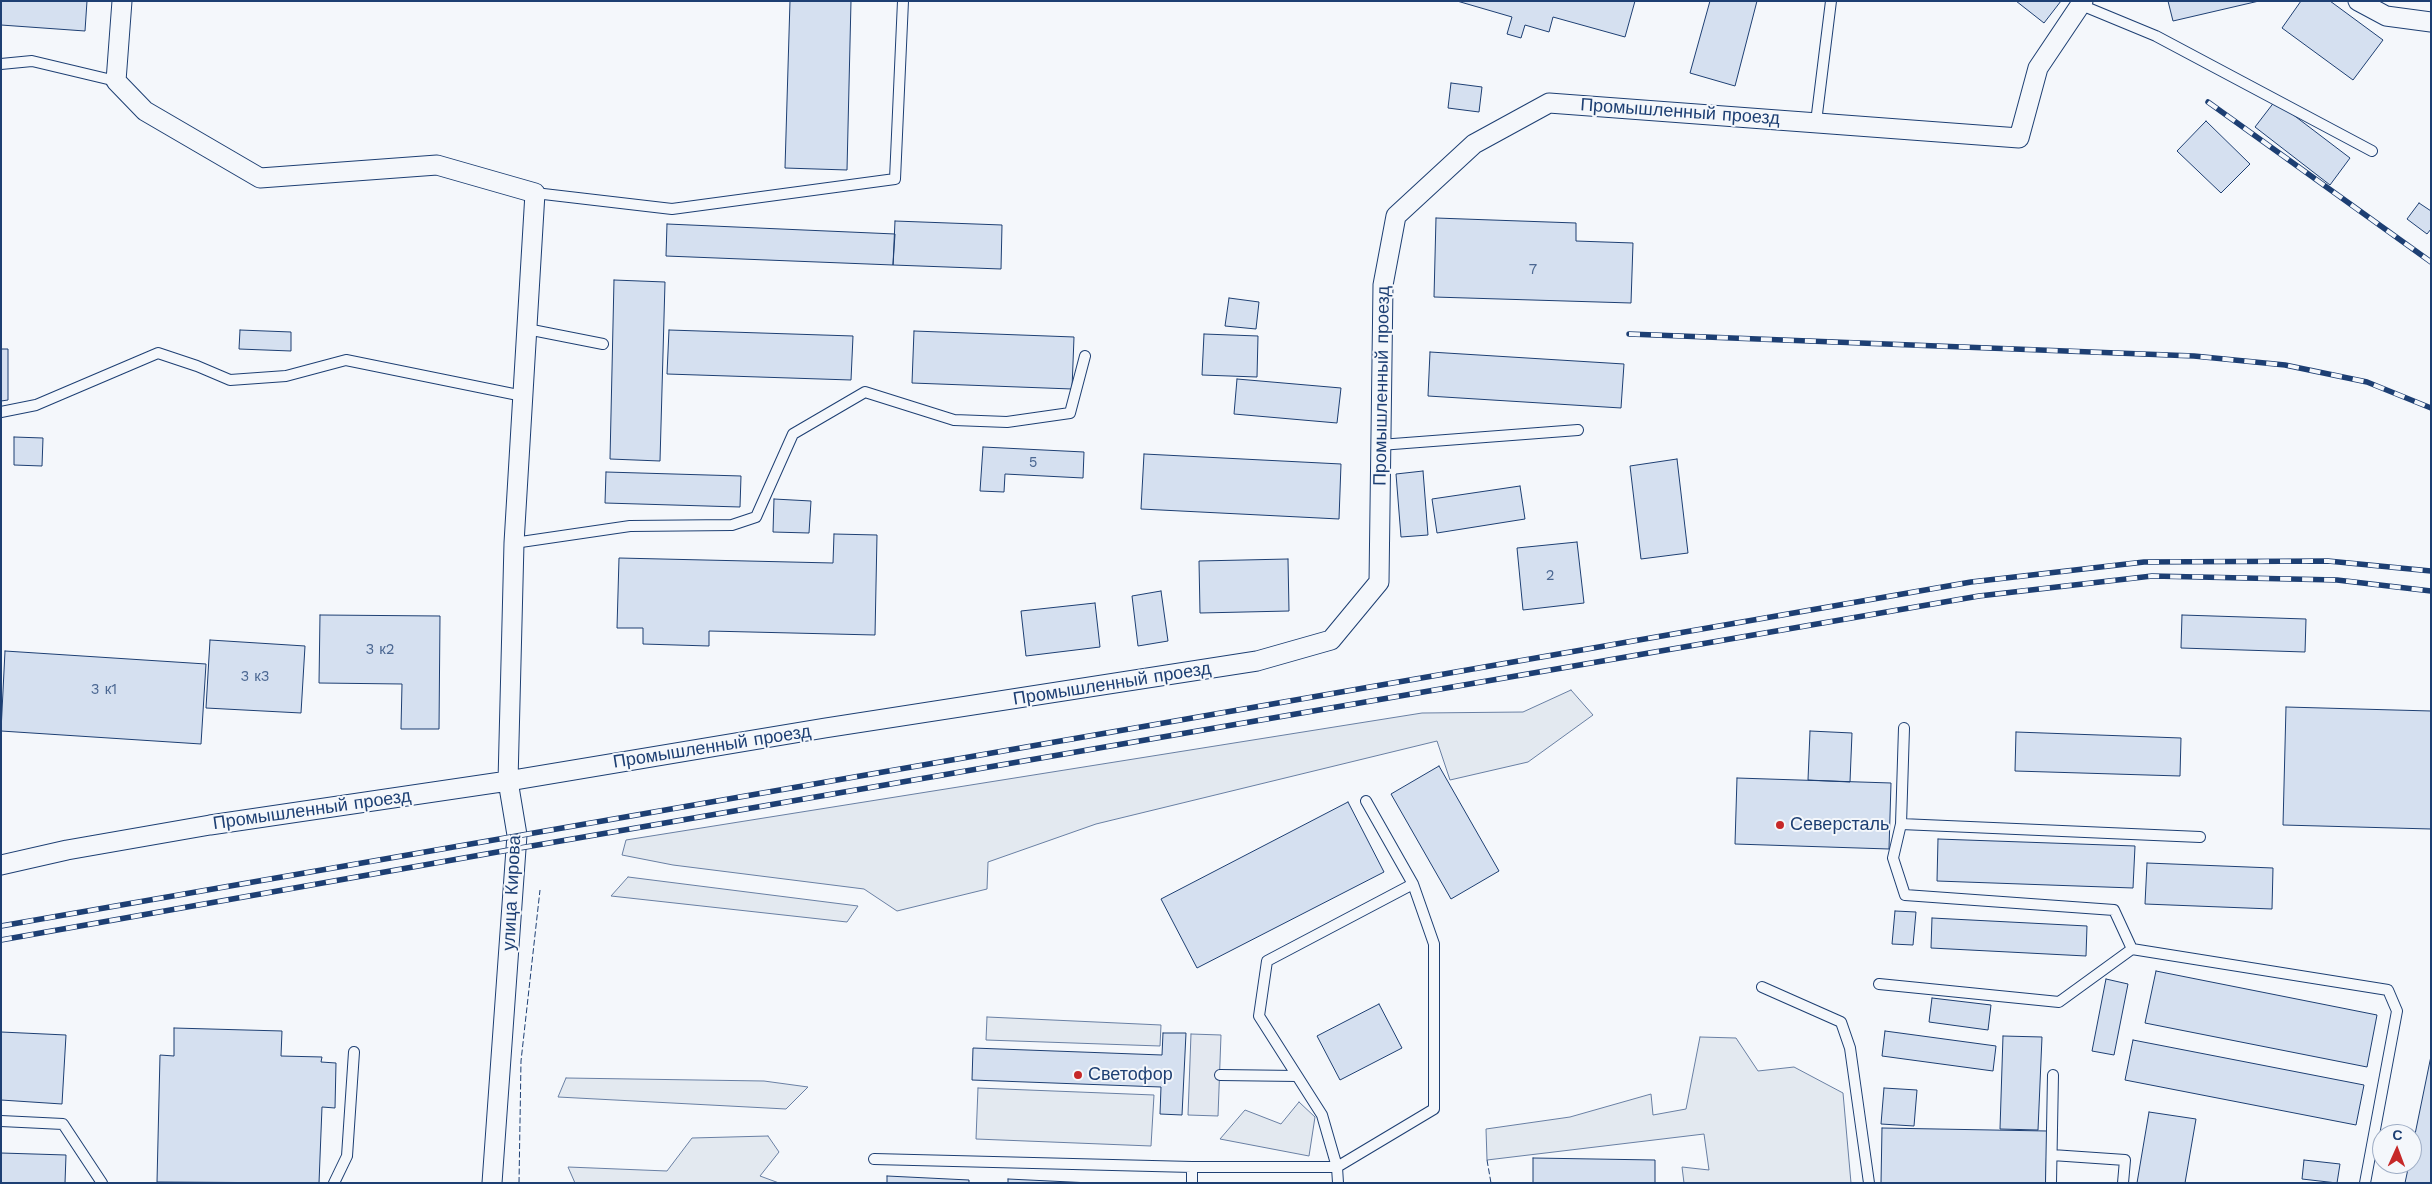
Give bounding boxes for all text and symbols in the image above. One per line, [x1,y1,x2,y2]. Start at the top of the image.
street label: Промышленный проезд [1579,94,1781,130]
house number: 7 [1529,261,1537,279]
street label: Промышленный проезд [1369,286,1395,486]
house number: 5 [1029,454,1037,472]
house number: 2 [1546,567,1554,585]
house number: 3 к2 [365,641,395,659]
street label: Промышленный проезд [1012,658,1212,710]
house number: 3 к3 [240,668,270,686]
house number: 3 к1 [91,681,117,699]
street label: Промышленный проезд [612,721,812,773]
street label: Промышленный проезд [211,785,413,835]
place label: Северсталь [1790,814,1889,836]
marker: Северсталь [1774,819,1786,831]
street label: улица Кирова [498,835,526,951]
place label: Светофор [1088,1064,1173,1086]
marker: Светофор [1072,1069,1084,1081]
north arrow [2372,1124,2422,1174]
text: С [2392,1127,2403,1143]

